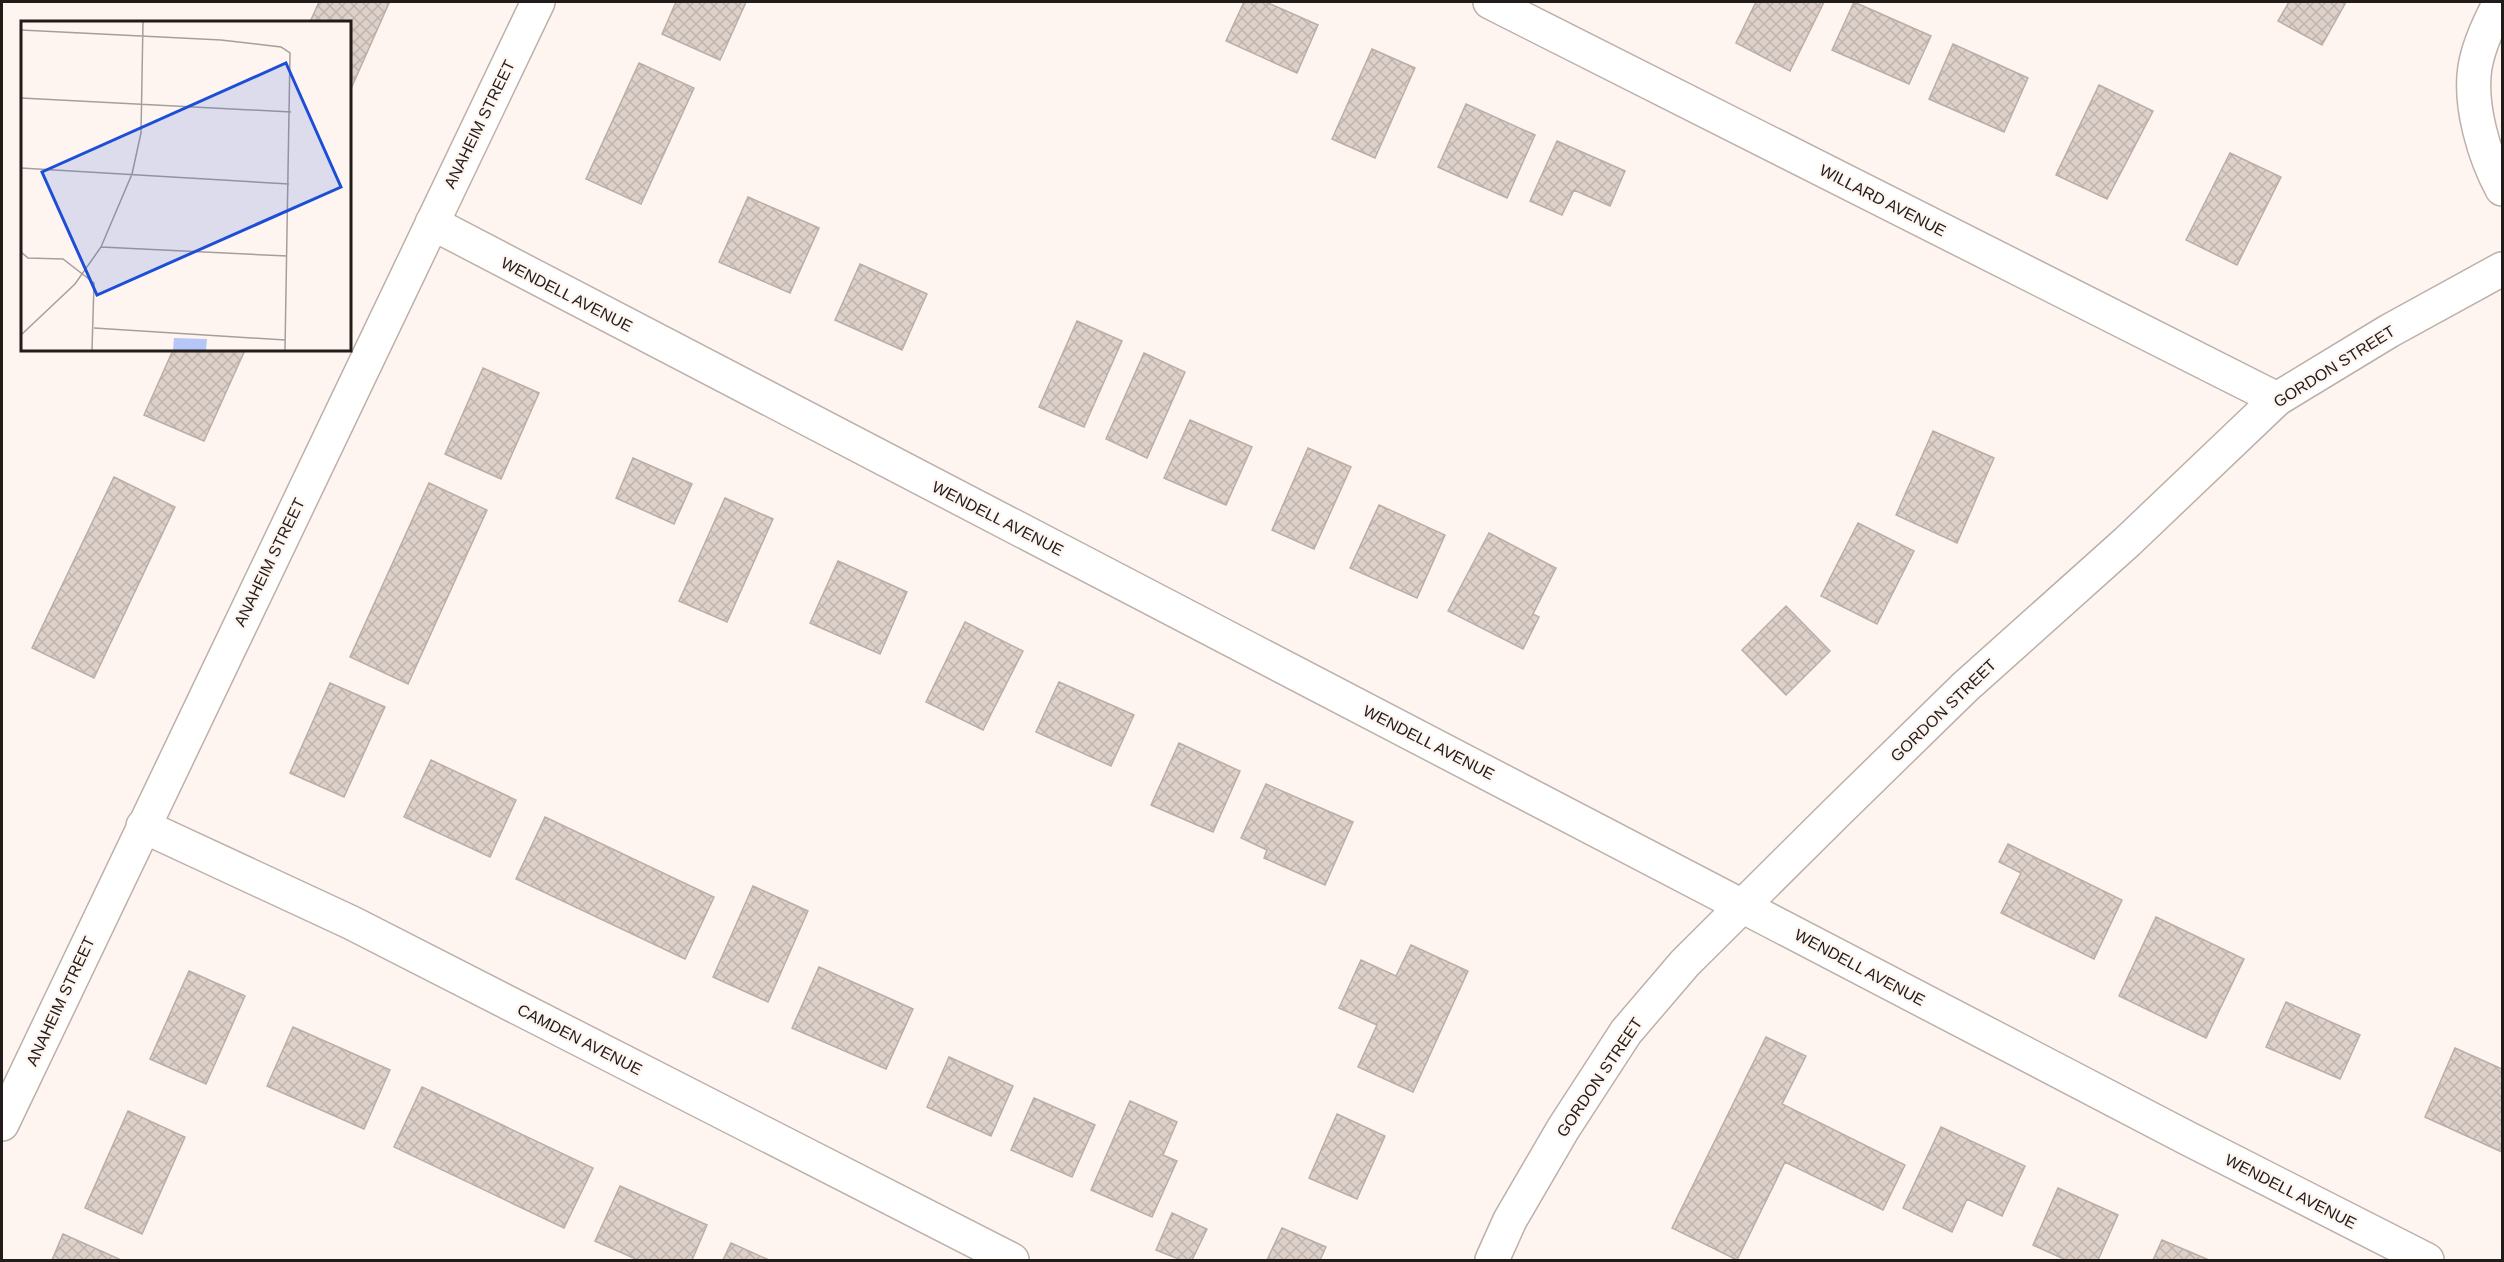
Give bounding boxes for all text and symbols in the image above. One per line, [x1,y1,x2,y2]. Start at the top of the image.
inset map [21,21,351,351]
street label: ANAHEIM STREET [441,57,518,191]
street label: WILLARD AVENUE [1817,161,1949,240]
street label: WENDELL AVENUE [498,254,635,335]
street label: GORDON STREET [2271,322,2398,411]
street label: WENDELL AVENUE [929,478,1066,559]
street label: ANAHEIM STREET [231,495,308,629]
street label: GORDON STREET [1887,656,2000,765]
street label: WENDELL AVENUE [1360,702,1497,783]
street label: WENDELL AVENUE [1792,926,1928,1009]
street label: ANAHEIM STREET [23,934,98,1068]
street label: CAMDEN AVENUE [515,1001,645,1078]
street label: GORDON STREET [1553,1014,1646,1140]
street label: WENDELL AVENUE [2222,1151,2359,1232]

